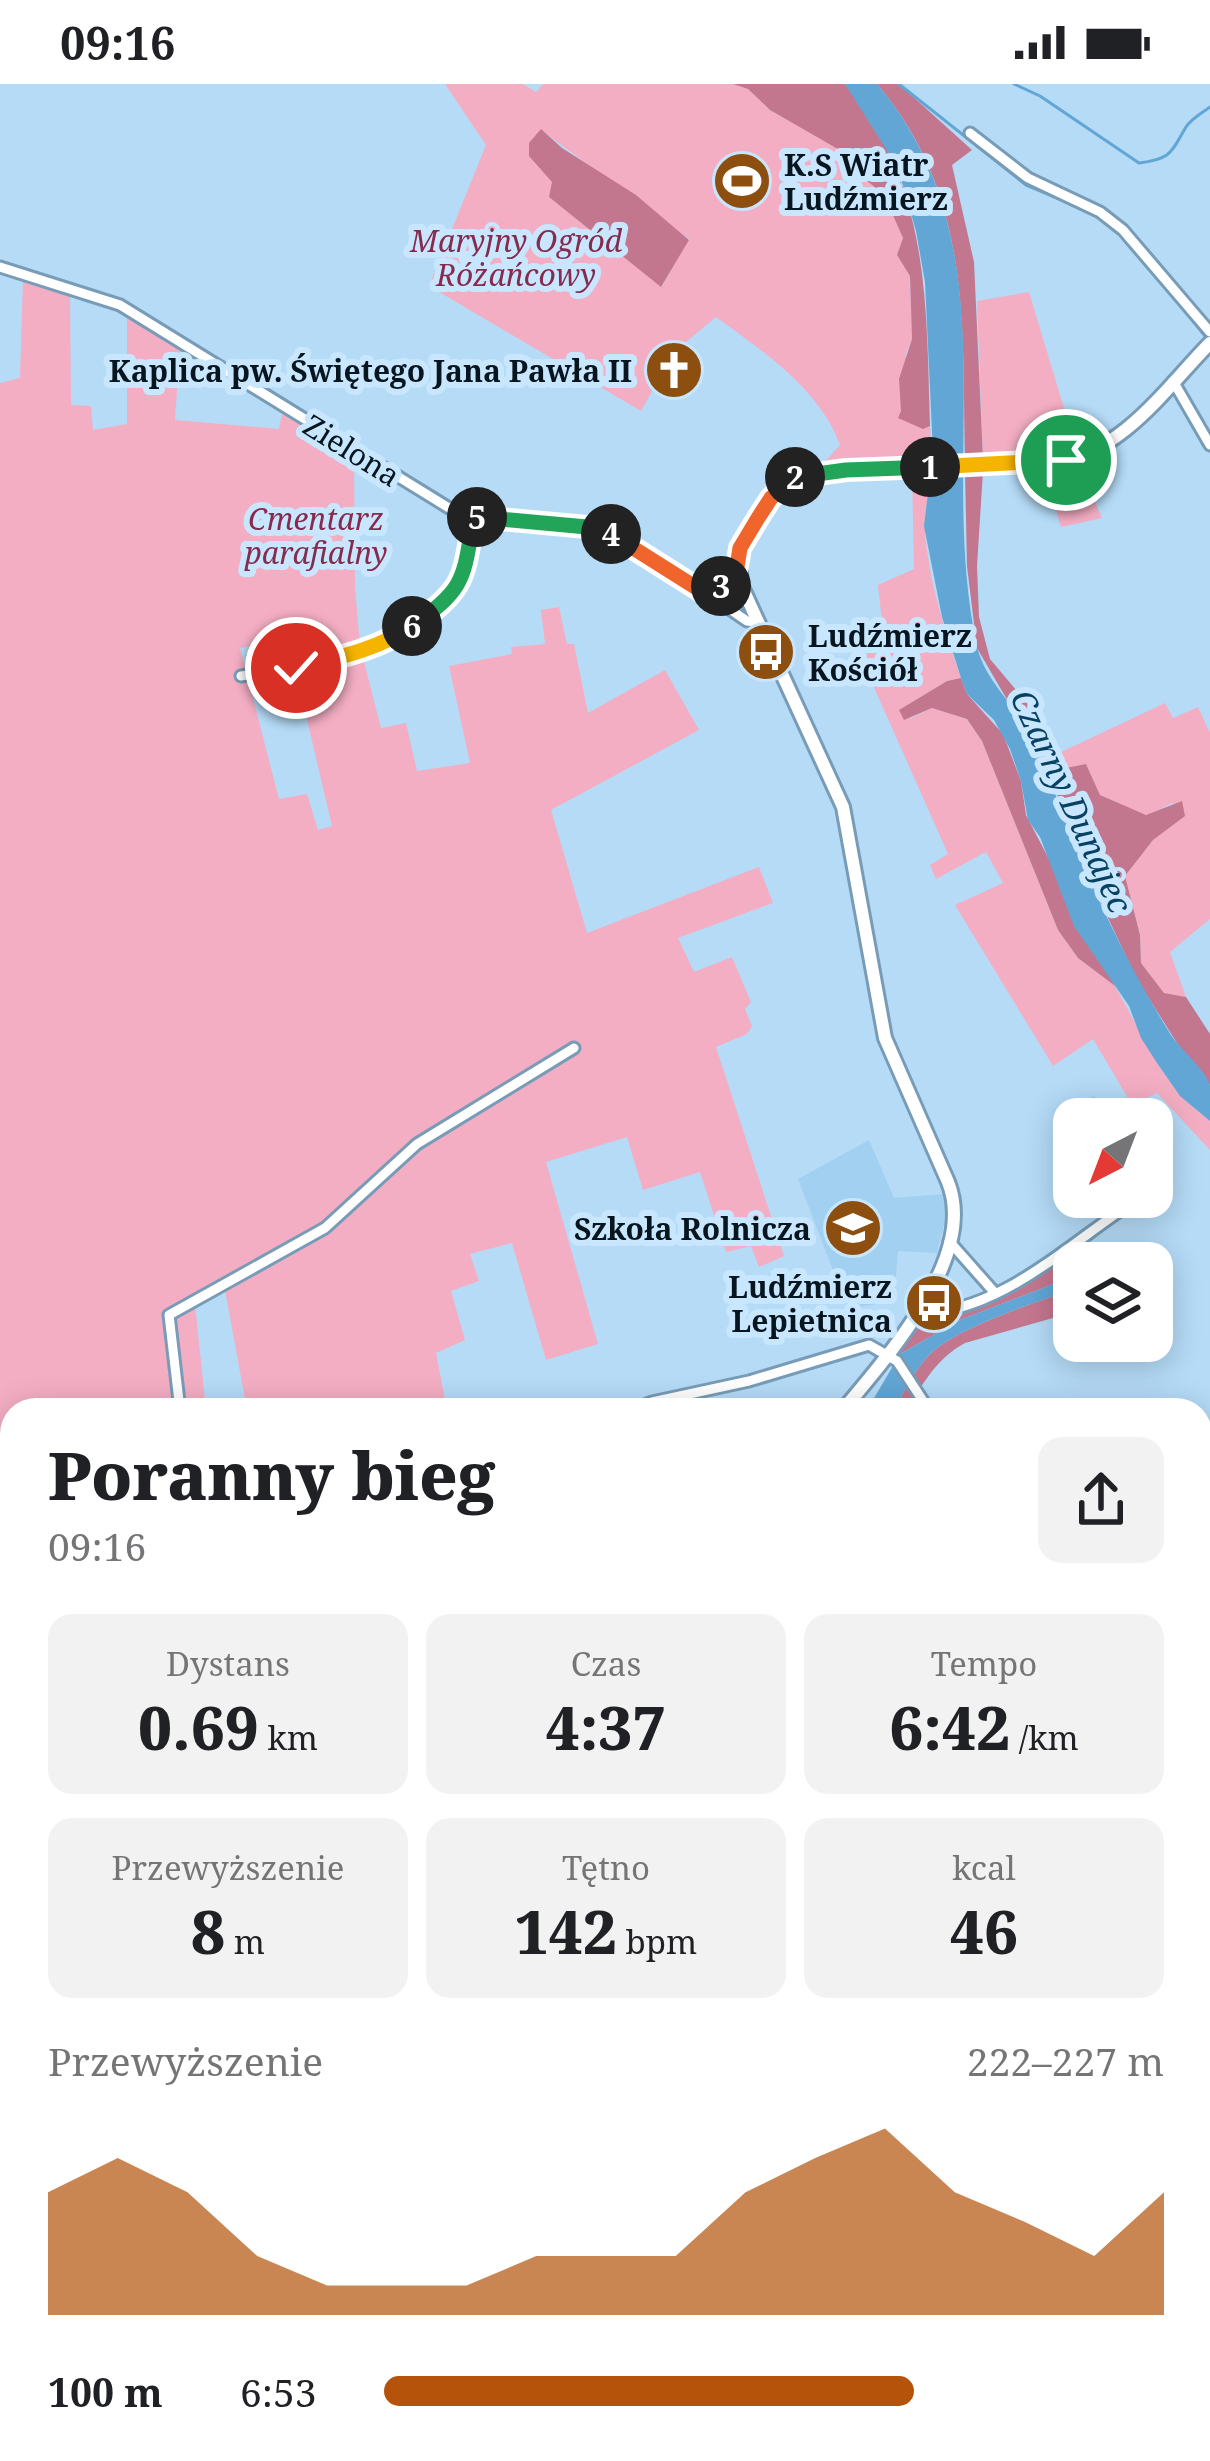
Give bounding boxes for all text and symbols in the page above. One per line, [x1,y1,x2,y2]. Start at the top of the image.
text: 09:16 [60,12,175,73]
place label: K.S Wiatr Ludźmierz [784,144,948,219]
sports icon: K.S Wiatr Ludźmierz [711,150,773,212]
park label: Maryjny Ogród Różańcowy [409,220,623,295]
church icon: Kaplica pw. Świętego Jana Pawła II [643,339,705,401]
place label: Kaplica pw. Świętego Jana Pawła II [109,350,632,391]
street label: Zielona [296,404,408,496]
pin [1015,409,1117,511]
icon: arrive [1033,427,1099,493]
pin: 1 [900,437,960,497]
text: 1 [921,444,939,489]
pin: 2 [765,447,825,507]
text: 2 [786,454,804,499]
pin: 5 [447,487,507,547]
text: 5 [468,494,486,539]
park label: Cmentarz parafialny [243,498,388,573]
pin: 4 [581,504,641,564]
text: 4 [602,511,620,556]
pin: 3 [691,556,751,616]
text: 3 [712,563,730,608]
pin: 6 [382,596,442,656]
text: 6 [403,603,421,648]
place label: Ludźmierz Kościół [808,615,972,690]
pin [245,617,347,719]
bus stop icon: Ludźmierz Kościół [735,621,797,683]
icon: check [263,635,329,701]
water label: Czarny Dunajec [1001,682,1144,921]
north arrow [1053,1098,1173,1218]
map controls [1053,1098,1173,1362]
school or university icon: Szkoła Rolnicza [822,1197,884,1259]
place label: Szkoła Rolnicza [574,1208,811,1249]
button: layers [1053,1242,1173,1362]
place label: Ludźmierz Lepietnica [728,1266,892,1341]
bus stop icon: Ludźmierz Lepietnica [903,1272,965,1334]
text: Poranny bieg [48,1429,495,1519]
button: share [1038,1437,1164,1563]
text: 09:16 [48,1519,146,1572]
text: Dystans [166,1641,290,1686]
text: Czas [571,1641,641,1686]
text: Tempo [931,1641,1037,1686]
text: 0.69 [138,1686,259,1768]
text: 4:37 [546,1686,666,1768]
text: 6:42 [889,1686,1010,1768]
text: km [259,1715,318,1760]
text: /km [1010,1715,1079,1760]
text: Przewyższenie [112,1845,344,1890]
text: Tętno [562,1845,650,1890]
text: kcal [952,1845,1016,1890]
text: 8 [191,1890,225,1972]
text: 142 [515,1890,617,1972]
text: 46 [950,1890,1018,1972]
text: m [225,1919,265,1964]
text: bpm [617,1919,697,1964]
text: Przewyższenie [48,2034,323,2087]
text: 222–227 m [967,2034,1164,2087]
text: 100 m [48,2365,163,2418]
text: 6:53 [240,2365,317,2418]

